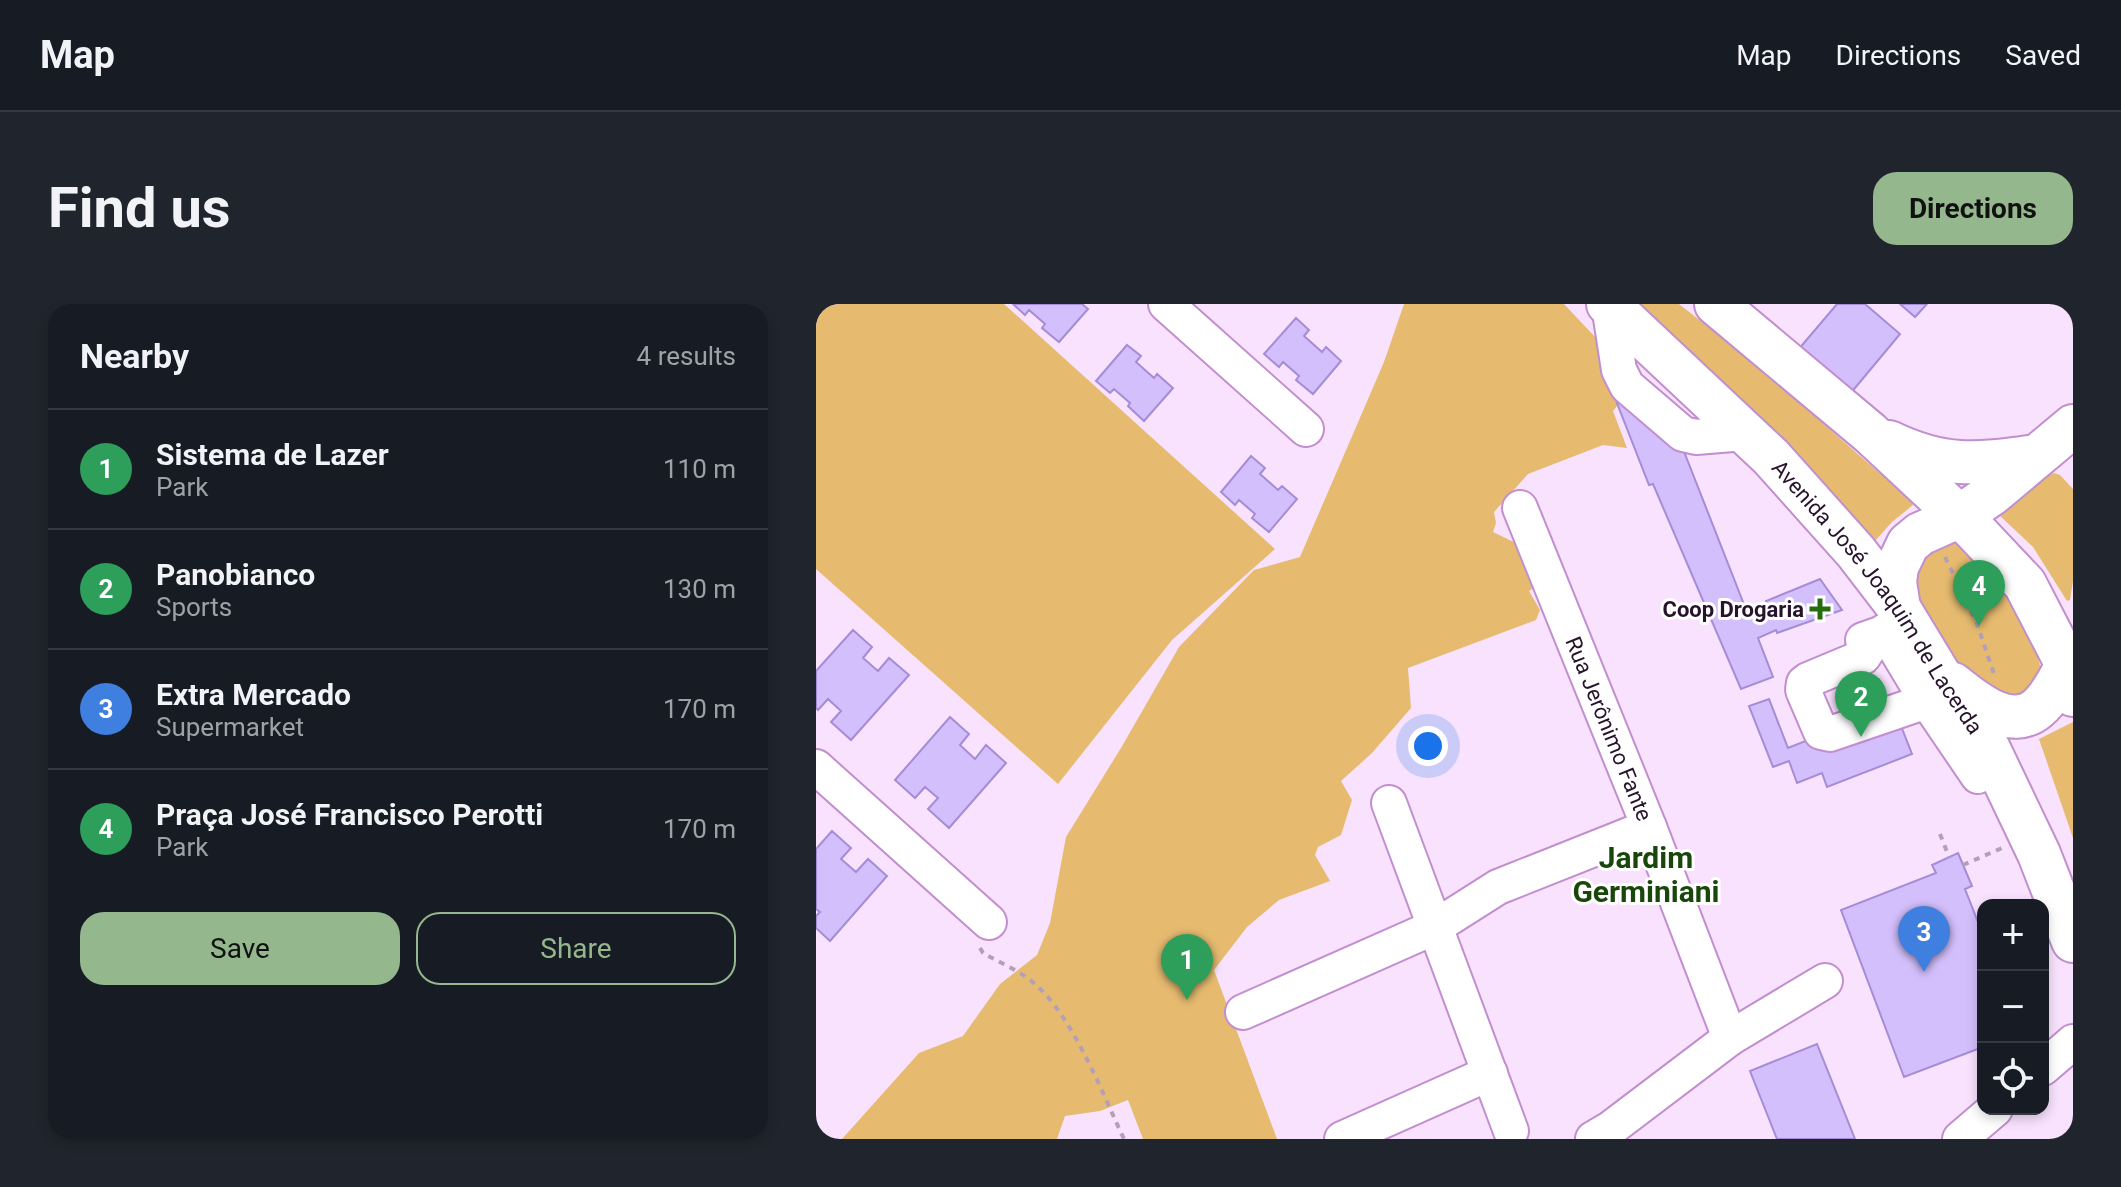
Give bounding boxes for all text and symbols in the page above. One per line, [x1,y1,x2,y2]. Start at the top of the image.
text: Map [40,33,115,77]
text: Map [1736,39,1792,72]
text: Directions [1836,39,1961,72]
text: Saved [2005,39,2081,72]
button: Directions [1873,172,2073,245]
text: Find us [48,175,231,241]
text: Nearby [80,336,189,376]
text: 4 results [637,341,736,371]
text: Sistema de Lazer [156,437,389,472]
text: 1 [99,454,113,484]
text: 110 m [663,454,736,484]
street label: Avenida José Joaquim de Lacerda [1767,455,1988,738]
text: Park [156,472,208,502]
text: Panobianco [156,557,315,592]
pin: 4 [1953,560,2005,626]
text: 2 [99,574,113,604]
text: 130 m [663,574,736,604]
text: Sports [156,592,232,622]
place label: Coop Drogaria [1662,597,1804,622]
marker: Coop Drogaria [1811,600,1829,618]
street label: Rua Jerônimo Fante [1561,633,1658,824]
pin: 2 [1835,671,1887,737]
text: Extra Mercado [156,677,351,712]
text: 3 [99,694,113,724]
text: 170 m [663,694,736,724]
text: Supermarket [156,712,304,742]
your location [1408,726,1448,766]
text: Praça José Francisco Perotti [156,797,543,832]
text: 4 [99,814,113,844]
text: 170 m [663,814,736,844]
text: Park [156,832,208,862]
district label: Jardim Germiniani [1572,840,1720,909]
map controls [1977,899,2049,1115]
button: + [1977,899,2049,971]
pin: 3 [1898,906,1950,972]
button: Save [80,912,400,985]
button: Share [416,912,736,985]
pin: 1 [1161,934,1213,1000]
button: − [1977,971,2049,1043]
button: locate [1977,1043,2049,1115]

